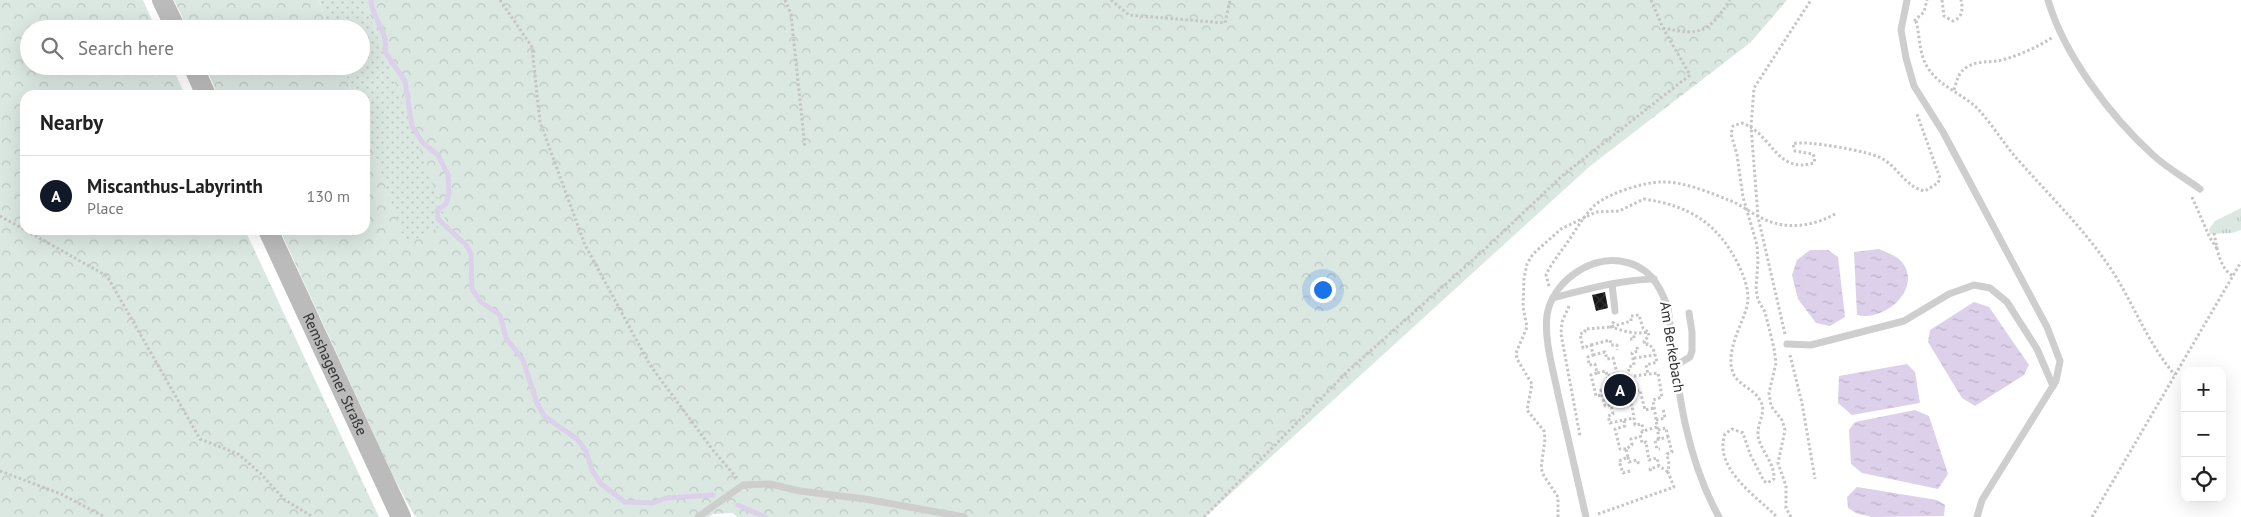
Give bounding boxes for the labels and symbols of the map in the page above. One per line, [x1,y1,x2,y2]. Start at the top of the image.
your location [1310,277,1336,303]
street label: Am Berkebach [1656,300,1689,394]
street label: Remshagener Straße [299,310,372,438]
pin: A [1604,371,1636,409]

